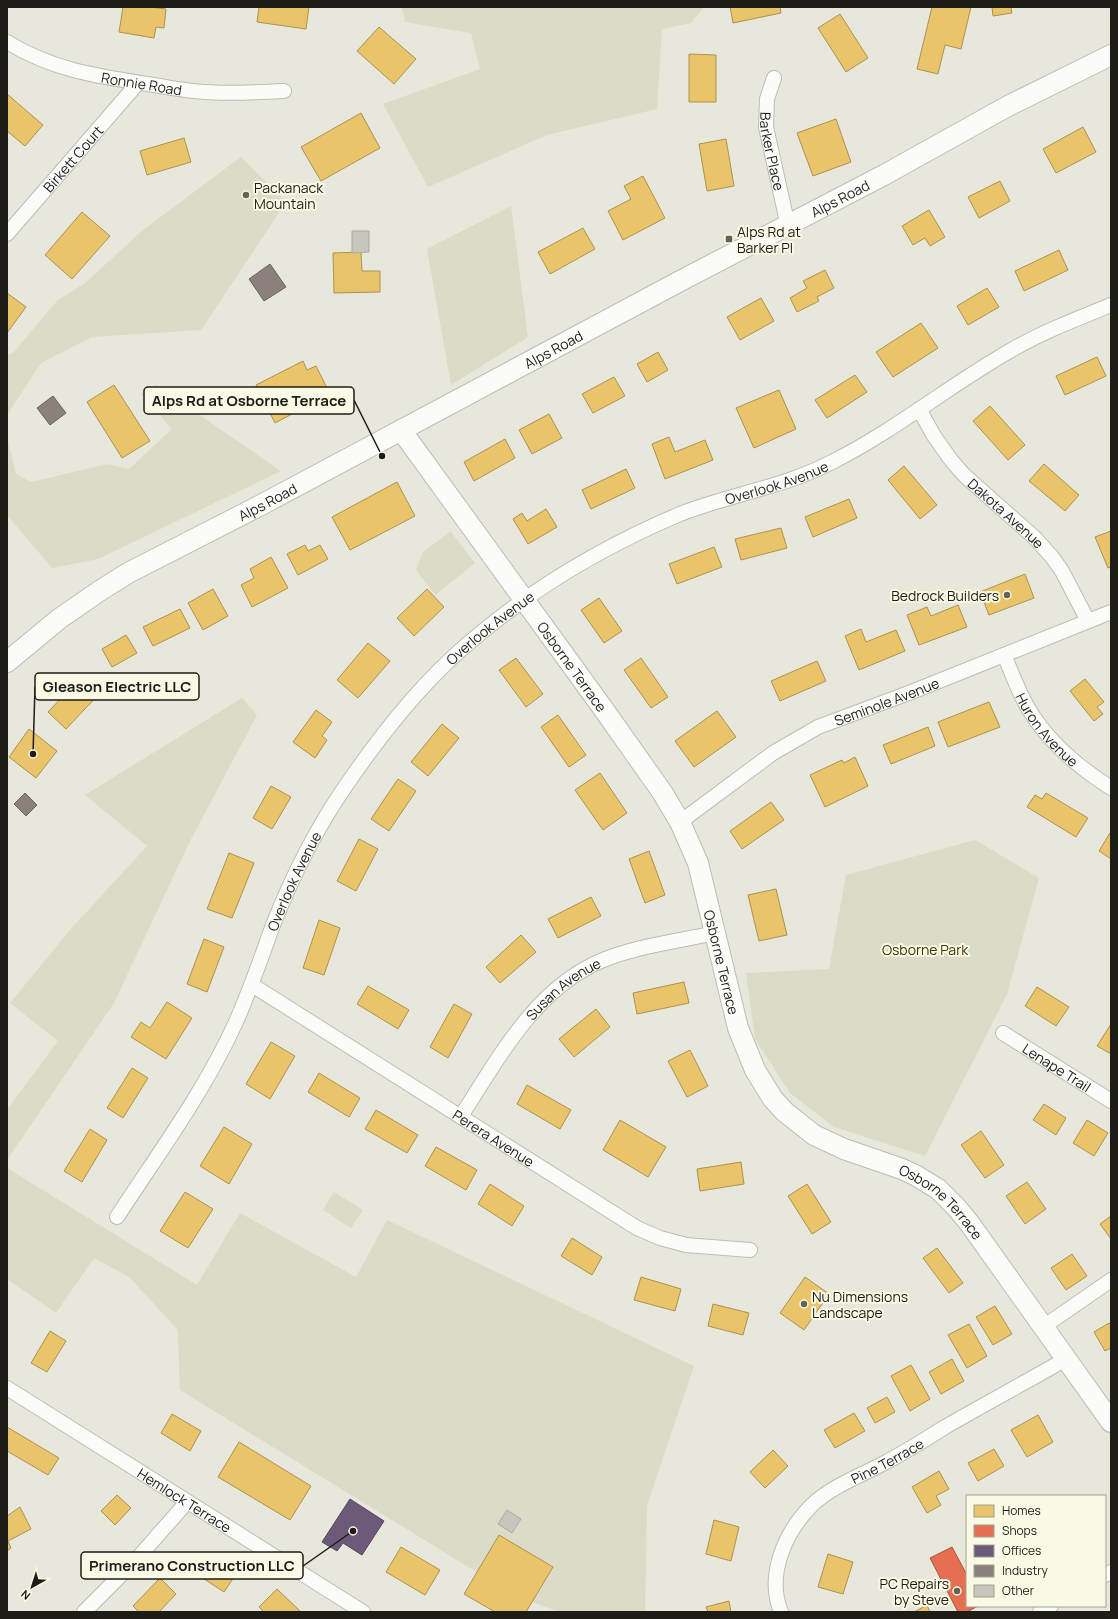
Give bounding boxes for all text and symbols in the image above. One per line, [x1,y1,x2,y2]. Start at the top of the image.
street label: Ronnie Road [100,67,183,99]
street label: Barker Place [756,112,789,192]
street label: Birkett Court [38,121,107,196]
street label: Alps Road [807,175,872,221]
place label: Packanack Mountain [254,178,324,213]
marker: Packanack Mountain [241,190,251,200]
place label: Alps Rd at Barker Pl [737,222,801,257]
marker: Alps Rd at Barker Pl [724,234,734,244]
street label: Alps Road [521,326,586,372]
callout: Alps Rd at Osborne Terrace [144,387,354,414]
text: Alps Rd at Osborne Terrace [152,390,346,411]
street label: Overlook Avenue [723,456,831,508]
street label: Dakota Avenue [964,474,1049,552]
street label: Alps Road [235,478,300,525]
street label: Overlook Avenue [442,586,538,668]
place label: Bedrock Builders [891,586,999,605]
marker: Bedrock Builders [1002,590,1012,600]
street label: Osborne Terrace [533,617,612,715]
callout: Gleason Electric LLC [35,673,199,700]
street label: Seminole Avenue [831,673,942,730]
text: Gleason Electric LLC [43,676,191,697]
street label: Huron Avenue [1012,689,1083,771]
street label: Overlook Avenue [262,828,325,933]
street label: Osborne Terrace [700,908,744,1016]
park label: Osborne Park [882,940,969,959]
street label: Susan Avenue [521,953,603,1024]
street label: Lenape Trail [1019,1038,1095,1096]
street label: Perera Avenue [449,1105,538,1171]
street label: Osborne Terrace [896,1160,987,1243]
place label: Nu Dimensions Landscape [812,1287,908,1322]
marker: Nu Dimensions Landscape [799,1299,809,1309]
street label: Pine Terrace [847,1433,927,1488]
street label: Hemlock Terrace [134,1463,235,1536]
legend [966,1495,1106,1607]
text: Homes [1002,1502,1041,1519]
text: Shops [1002,1522,1037,1539]
text: Offices [1002,1542,1041,1559]
callout: Primerano Construction LLC [81,1552,303,1579]
text: Primerano Construction LLC [89,1555,295,1576]
text: Industry [1002,1562,1048,1579]
north arrow [12,1567,52,1607]
place label: PC Repairs by Steve [879,1574,949,1609]
text: Other [1002,1582,1035,1599]
marker: PC Repairs by Steve [952,1586,962,1596]
text: N [18,1587,33,1603]

